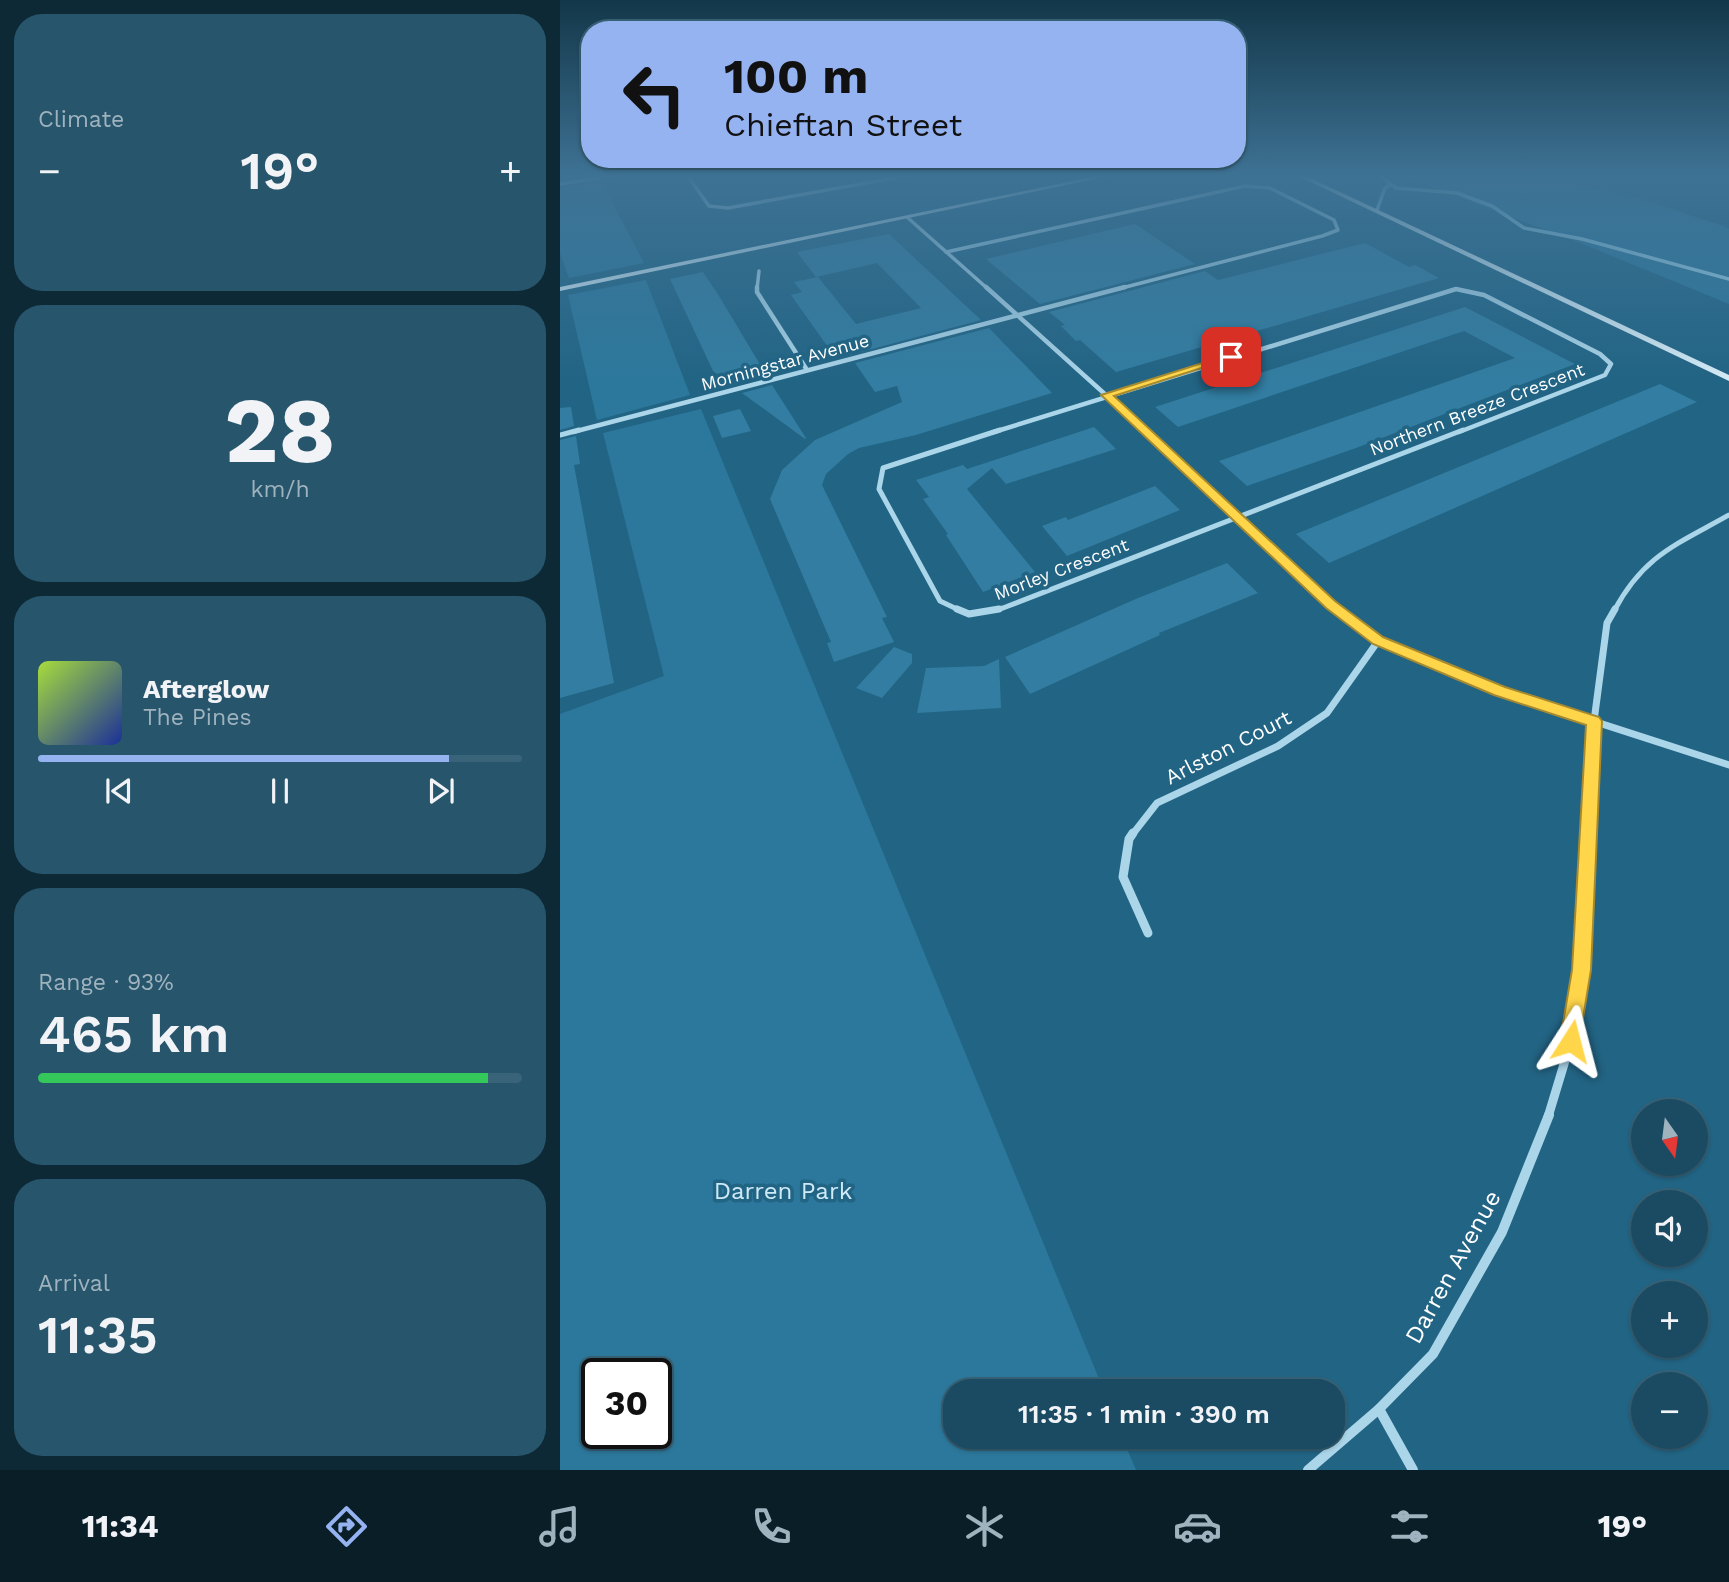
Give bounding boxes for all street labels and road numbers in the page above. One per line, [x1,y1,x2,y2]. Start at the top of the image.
street label: Morningstar Avenue [699,329,871,395]
street label: Northern Breeze Crescent [1367,358,1588,460]
street label: Morley Crescent [991,534,1132,604]
street label: Arlston Court [1161,704,1295,790]
street label: Darren Avenue [1399,1185,1507,1349]

